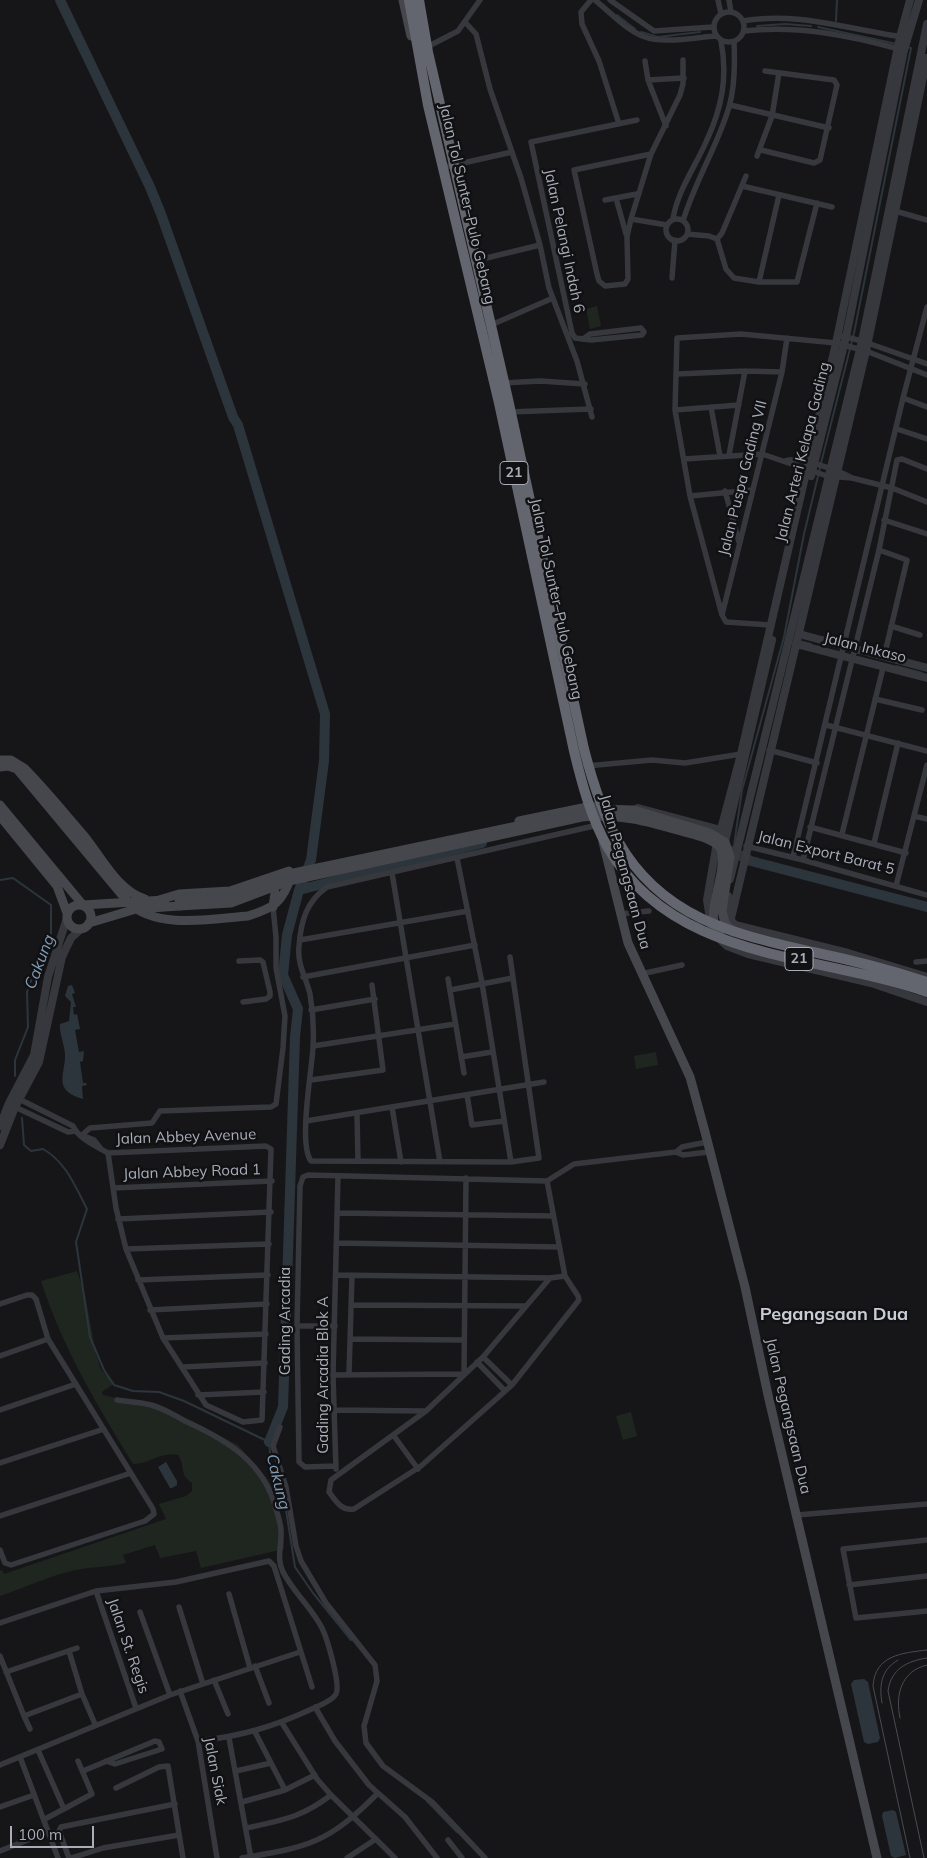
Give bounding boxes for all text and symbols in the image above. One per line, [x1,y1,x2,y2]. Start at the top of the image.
street label: Jalan Tol Sunter–Pulo Gebang [435,102,499,306]
street label: Jalan Pelangi Indah 6 [540,167,588,315]
street label: Jalan Arteri Kelapa Gading [772,360,834,544]
street label: Jalan Puspa Gading VII [715,398,771,558]
road number: 21 [500,462,528,484]
street label: Jalan Tol Sunter–Pulo Gebang [526,497,586,701]
street label: Jalan Inkaso [822,629,908,667]
street label: Jalan Pegangsaan Dua [596,793,654,951]
street label: Jalan Export Barat 5 [756,827,896,879]
water label: Cakung [21,932,59,992]
road number: 21 [785,948,813,971]
street label: Jalan Abbey Avenue [116,1126,256,1148]
street label: Jalan Abbey Road 1 [123,1161,261,1183]
street label: Gading Arcadia [276,1267,294,1375]
street label: Gading Arcadia Blok A [314,1296,332,1454]
district label: Pegangsaan Dua [760,1304,908,1326]
street label: Jalan Pegangsaan Dua [761,1336,815,1496]
water label: Cakung [262,1452,294,1512]
street label: Jalan St. Regis [103,1596,153,1696]
street label: Jalan Siak [200,1735,230,1807]
scale bar [12,1816,96,1848]
text: 100 m [18,1825,62,1844]

